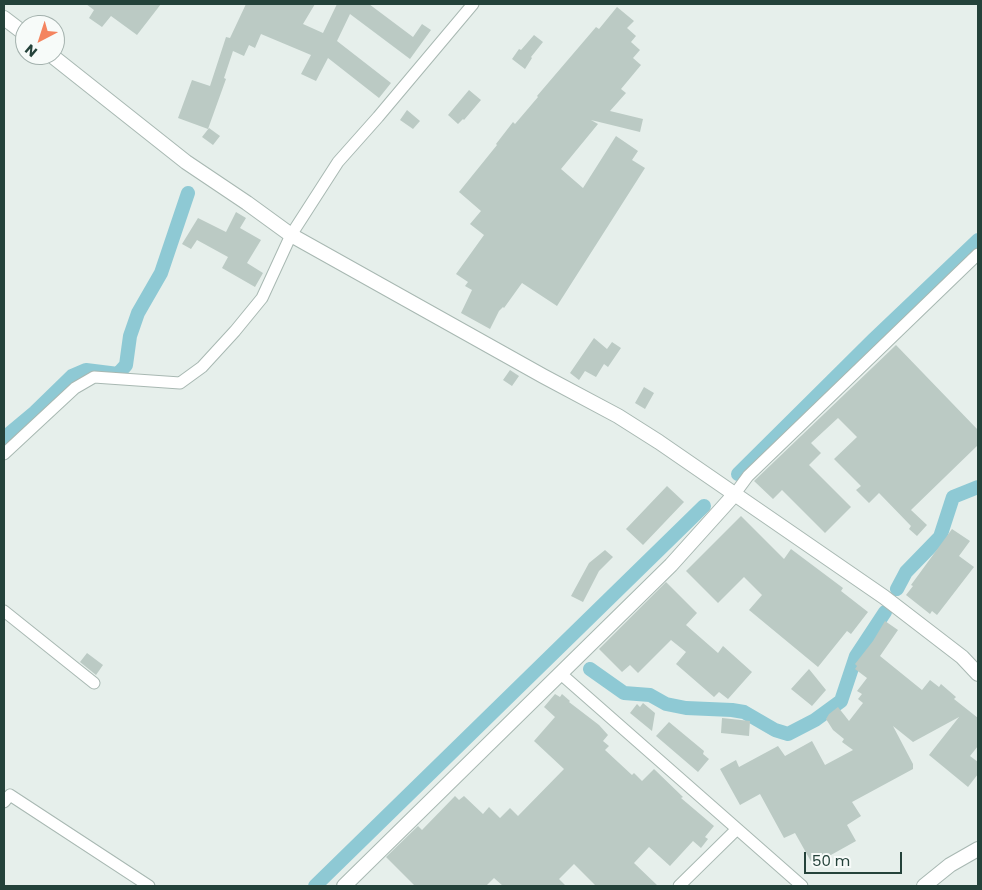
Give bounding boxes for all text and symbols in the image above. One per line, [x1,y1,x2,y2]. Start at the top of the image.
north arrow [15,15,65,65]
text: N [21,40,41,62]
scale bar [807,842,904,874]
text: 50 m [812,850,850,871]

